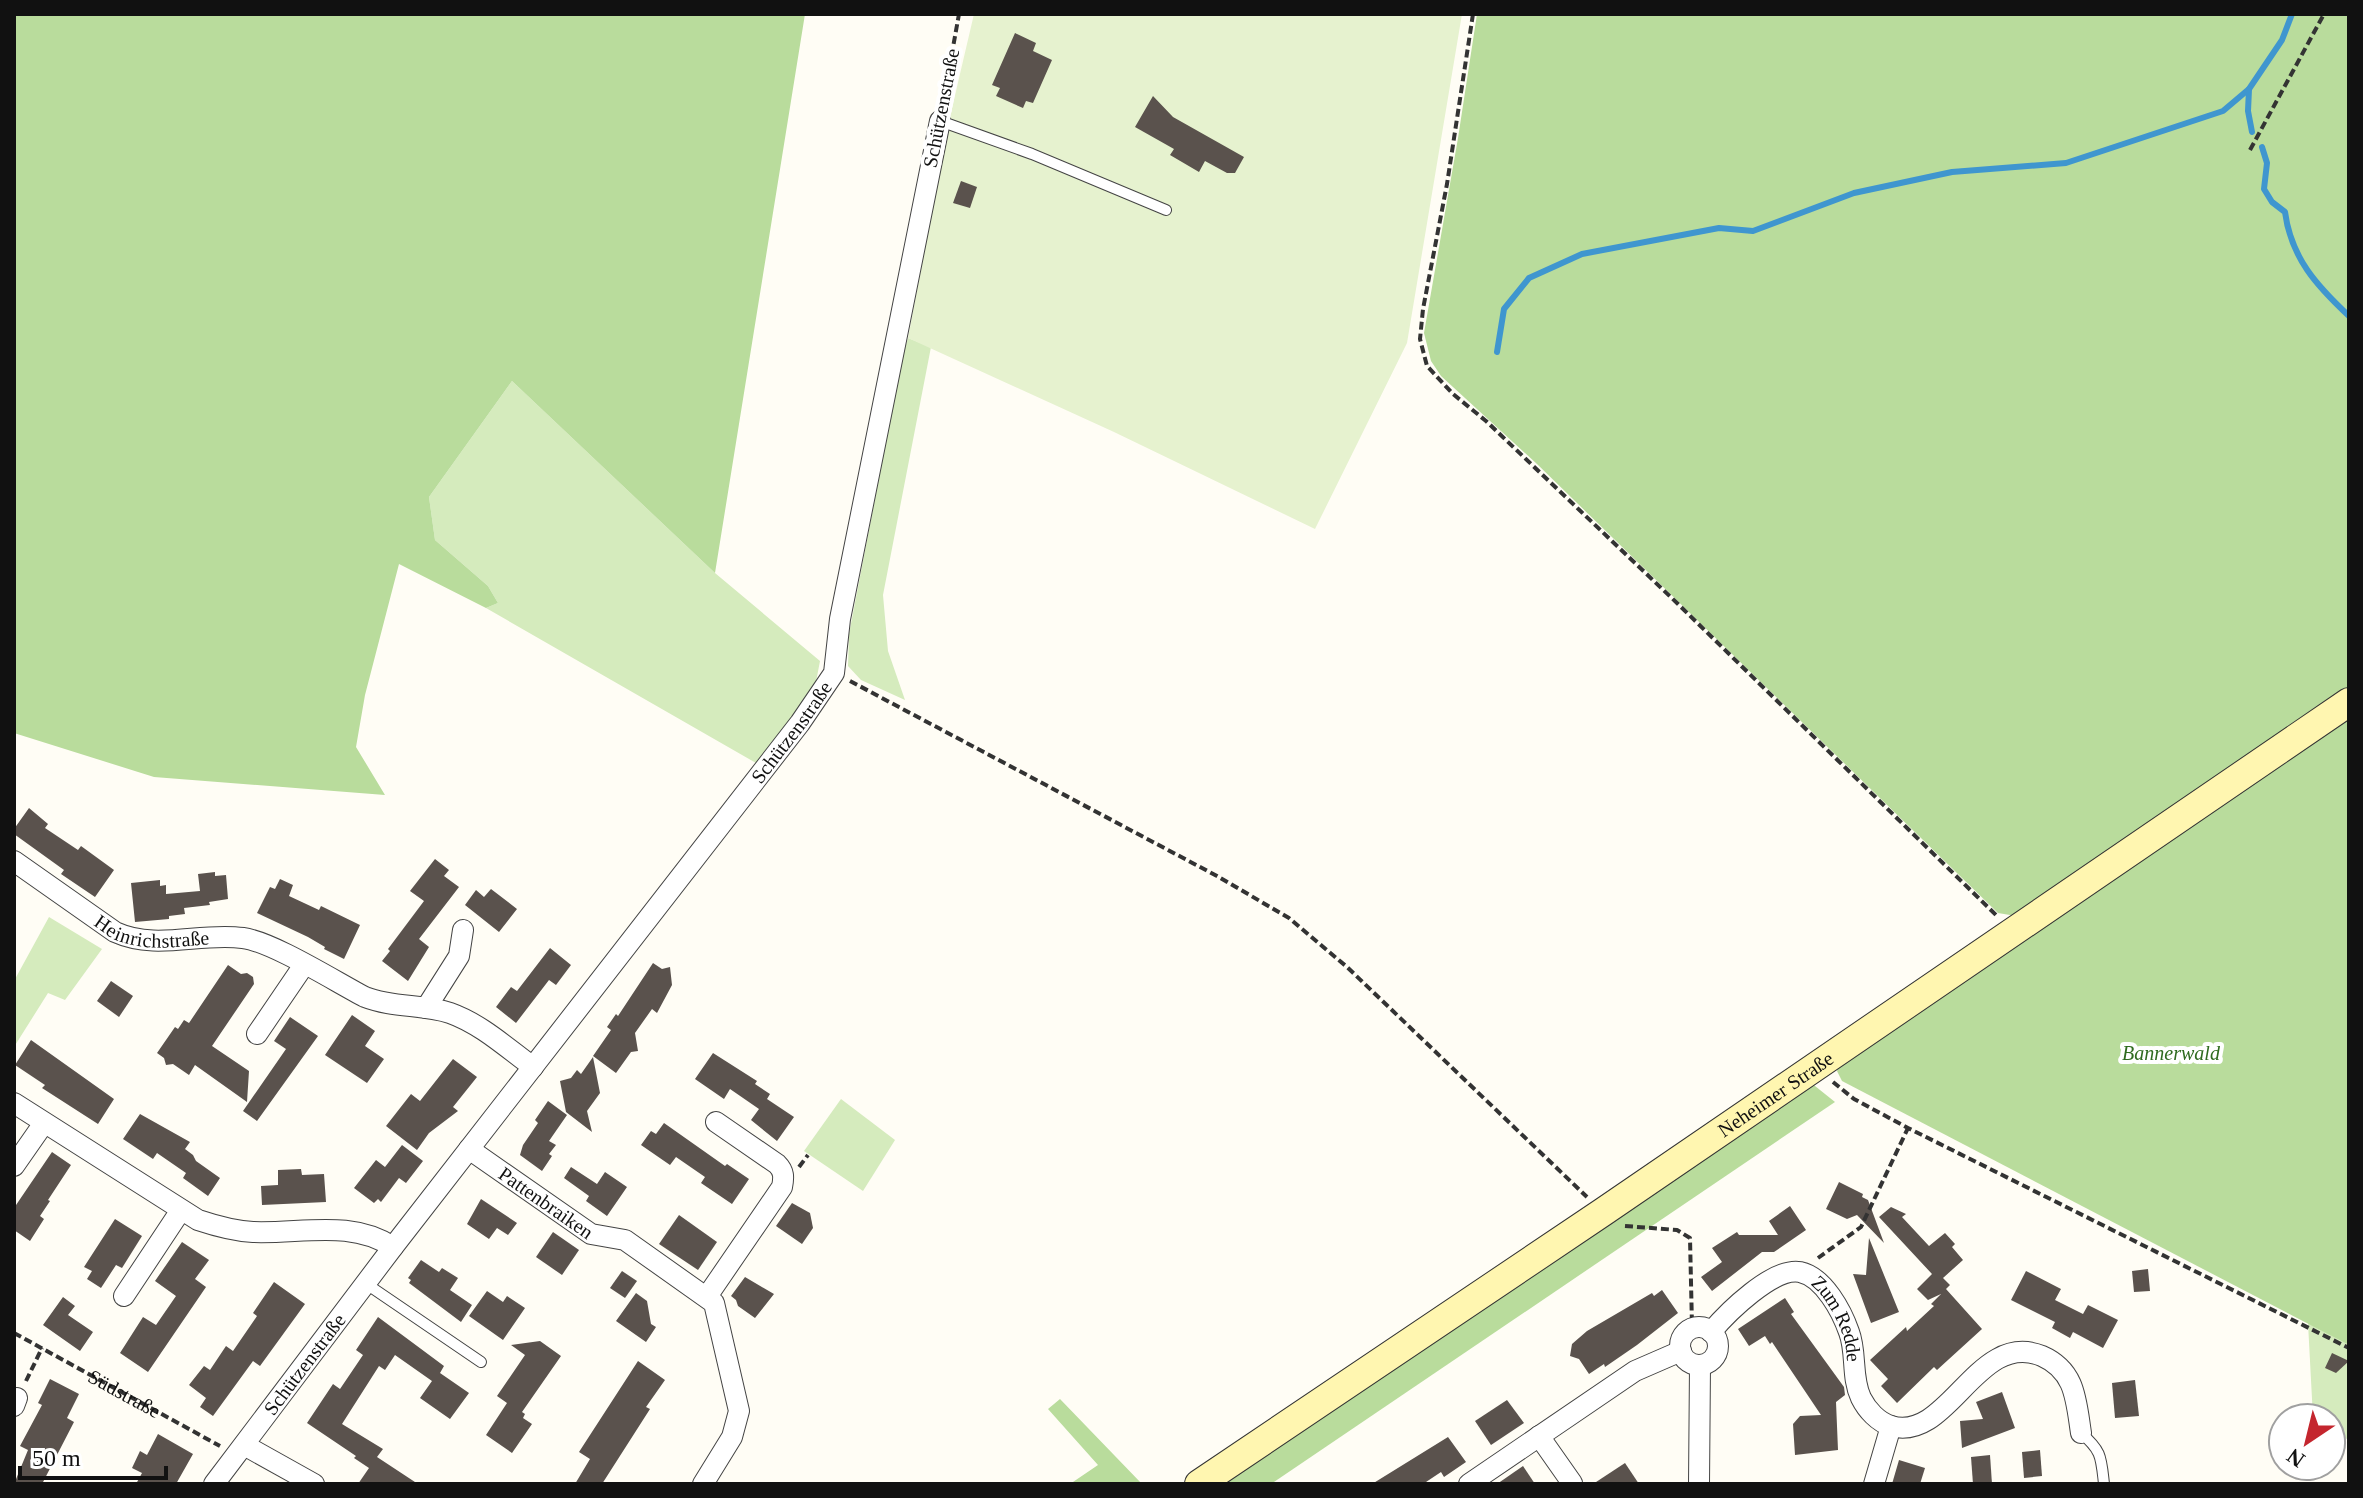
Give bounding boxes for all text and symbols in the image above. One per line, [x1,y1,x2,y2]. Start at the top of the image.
street label: Schützenstraße [919,46,963,170]
street label: Schützenstraße [746,677,836,787]
street label: Heinrichstraße [90,910,210,952]
park label: Bannerwald [2122,1042,2221,1064]
street label: Neheimer Straße [1714,1047,1838,1141]
street label: Pattenbraiken [495,1162,598,1243]
street label: Zum Redde [1807,1271,1865,1363]
street label: Schützenstraße [259,1309,350,1419]
street label: Südstraße [85,1365,164,1422]
north arrow [2267,1402,2347,1482]
scale bar [20,1430,166,1480]
text: N [2282,1443,2309,1473]
text: 50 m [32,1445,81,1471]

